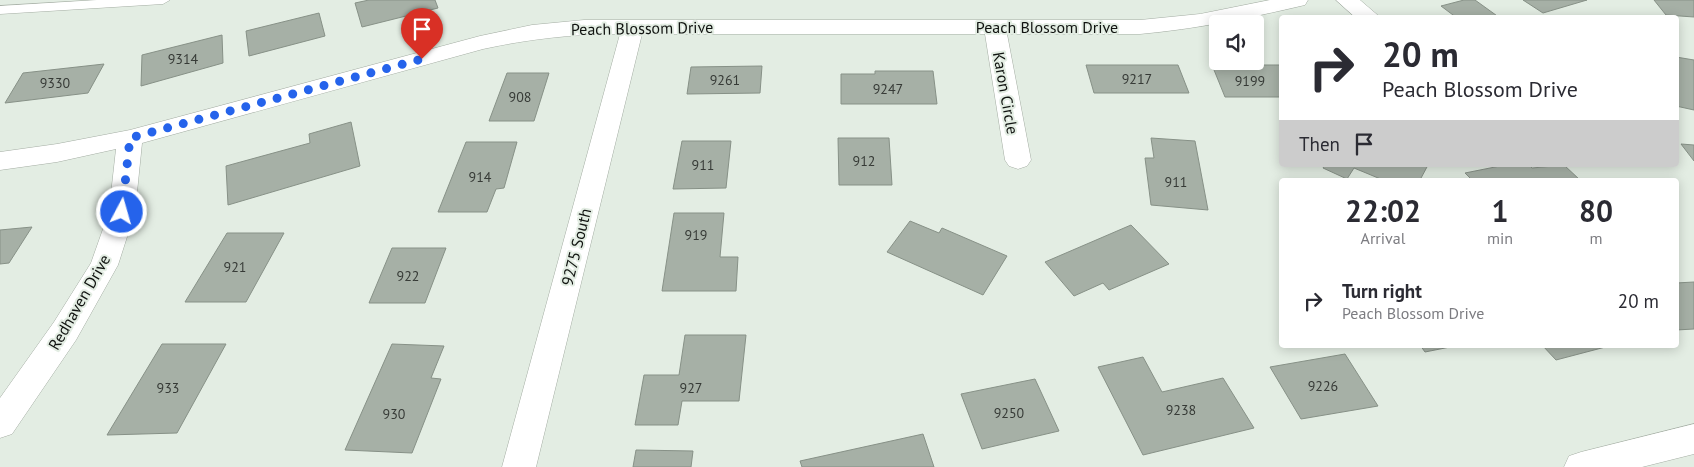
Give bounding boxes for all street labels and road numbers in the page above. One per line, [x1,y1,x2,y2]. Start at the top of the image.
street label: Peach Blossom Drive [571,17,713,39]
street label: Peach Blossom Drive [976,17,1118,37]
street label: Karon Circle [989,50,1023,136]
street label: 9275 South [557,206,595,288]
street label: Redhaven Drive [44,251,114,353]

